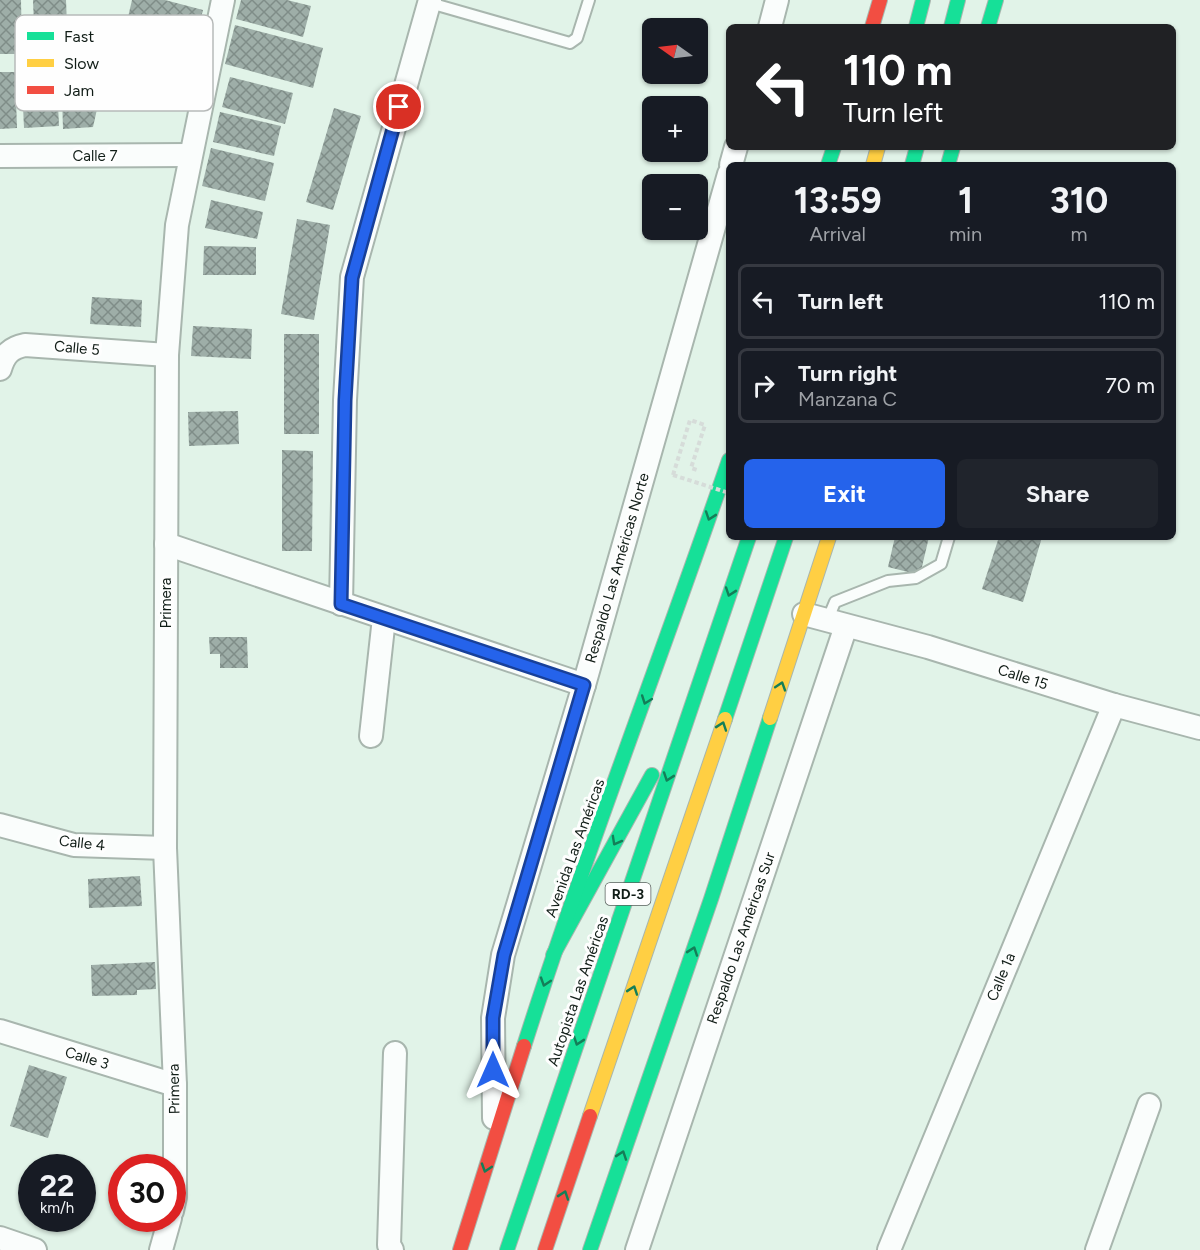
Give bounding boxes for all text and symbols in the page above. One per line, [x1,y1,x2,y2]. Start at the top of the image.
legend [15,15,213,111]
north arrow [642,18,708,84]
map controls [642,18,708,240]
text: Fast [64,27,94,46]
text: 110 m [843,45,952,96]
icon: left [744,48,822,126]
text: Slow [64,54,99,73]
text: Jam [64,81,94,100]
pin [373,81,424,132]
icon: arrive [382,90,415,123]
button: + [642,96,708,162]
text: Turn left [843,96,943,129]
street label: Calle 7 [72,147,118,165]
button: − [642,174,708,240]
text: 13:59 [794,179,882,222]
text: 1 [958,179,973,222]
text: 310 [1050,179,1108,222]
text: Arrival [809,222,866,246]
text: min [949,222,982,246]
text: m [1070,222,1088,246]
icon: left [747,285,780,318]
text: Turn left [798,288,884,315]
text: 110 m [1099,288,1155,315]
street label: Calle 5 [54,337,100,359]
text: Turn right [798,360,897,387]
icon: right [747,369,780,402]
text: 70 m [1105,372,1155,399]
text: Manzana C [798,387,897,411]
button: Exit [744,459,945,528]
button: Share [957,459,1158,528]
street label: Respaldo Las Américas Norte [581,471,653,665]
one-way arrow [705,510,718,521]
street label: Primera [157,578,175,628]
one-way arrow [725,586,737,597]
street label: Calle 15 [996,660,1050,694]
one-way arrow [773,681,786,692]
one-way arrow [641,694,653,705]
one-way arrow [715,721,728,732]
one-way arrow [662,771,675,782]
street label: Avenida Las Américas [542,776,608,920]
street label: Calle 4 [58,832,106,854]
one-way arrow [612,834,623,845]
street label: Respaldo Las Américas Sur [703,850,779,1026]
road number: RD-3 [606,883,650,905]
street label: Autopista Las Américas [544,913,612,1069]
one-way arrow [685,946,698,957]
street label: Calle 1a [983,950,1019,1004]
one-way arrow [540,976,552,987]
one-way arrow [626,985,638,996]
one-way arrow [573,1035,585,1046]
position arrow [461,1038,525,1102]
street label: Calle 3 [63,1043,111,1073]
street label: Primera [165,1063,183,1115]
one-way arrow [615,1150,628,1161]
speed limit sign: 30 [108,1154,186,1232]
one-way arrow [481,1162,493,1173]
text: 22 [40,1167,74,1204]
one-way arrow [557,1190,569,1201]
text: km/h [40,1199,74,1217]

